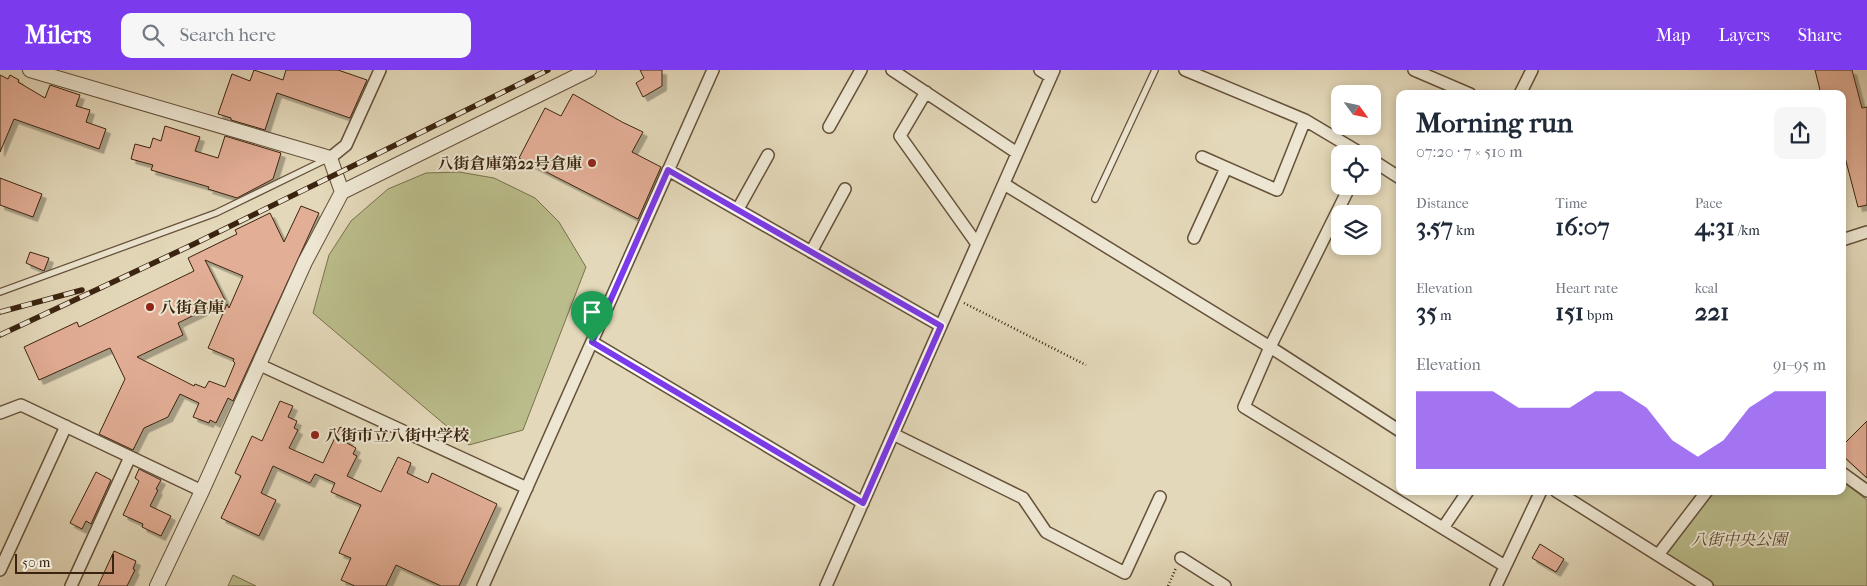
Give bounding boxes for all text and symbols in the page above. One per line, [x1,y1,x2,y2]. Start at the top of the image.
search box [121,13,471,58]
text: Milers [25,21,91,49]
icon: search [139,21,167,49]
text: Search here [179,24,276,46]
text: Map [1656,25,1690,46]
text: Layers [1718,25,1770,46]
text: Share [1798,25,1842,46]
north arrow [1331,85,1381,135]
map controls [1331,85,1381,255]
text: Morning run [1416,106,1573,139]
button: share [1774,107,1826,159]
text: 07:20 · 7 × 510 m [1416,142,1522,161]
button: locate [1331,145,1381,195]
place label: 八街倉庫第22号倉庫 [438,154,582,173]
marker: 八街倉庫第22号倉庫 [586,157,598,169]
text: Distance [1416,195,1469,212]
text: Time [1555,195,1587,212]
text: Pace [1695,195,1723,212]
button: layers [1331,205,1381,255]
text: 3.57 [1416,212,1453,241]
text: 16:07 [1555,212,1610,241]
text: 4:31 [1695,212,1735,241]
text: km [1453,222,1475,239]
text: /km [1735,222,1760,239]
text: Elevation [1416,280,1473,297]
text: Heart rate [1555,280,1618,297]
text: kcal [1695,280,1718,297]
pin [571,291,613,342]
text: 35 [1416,297,1437,326]
text: 151 [1555,297,1584,326]
text: 221 [1695,297,1729,326]
place label: 八街倉庫 [160,298,224,317]
icon: arrive [578,298,606,326]
marker: 八街倉庫 [144,301,156,313]
text: m [1437,307,1452,324]
text: bpm [1584,307,1613,324]
text: Elevation [1416,355,1481,374]
text: 91–95 m [1773,355,1826,374]
place label: 八街市立八街中学校 [325,426,470,445]
marker: 八街市立八街中学校 [309,429,321,441]
park label: 八街中央公園 [1691,530,1790,549]
scale bar [15,551,114,574]
text: 50 m [22,554,50,571]

